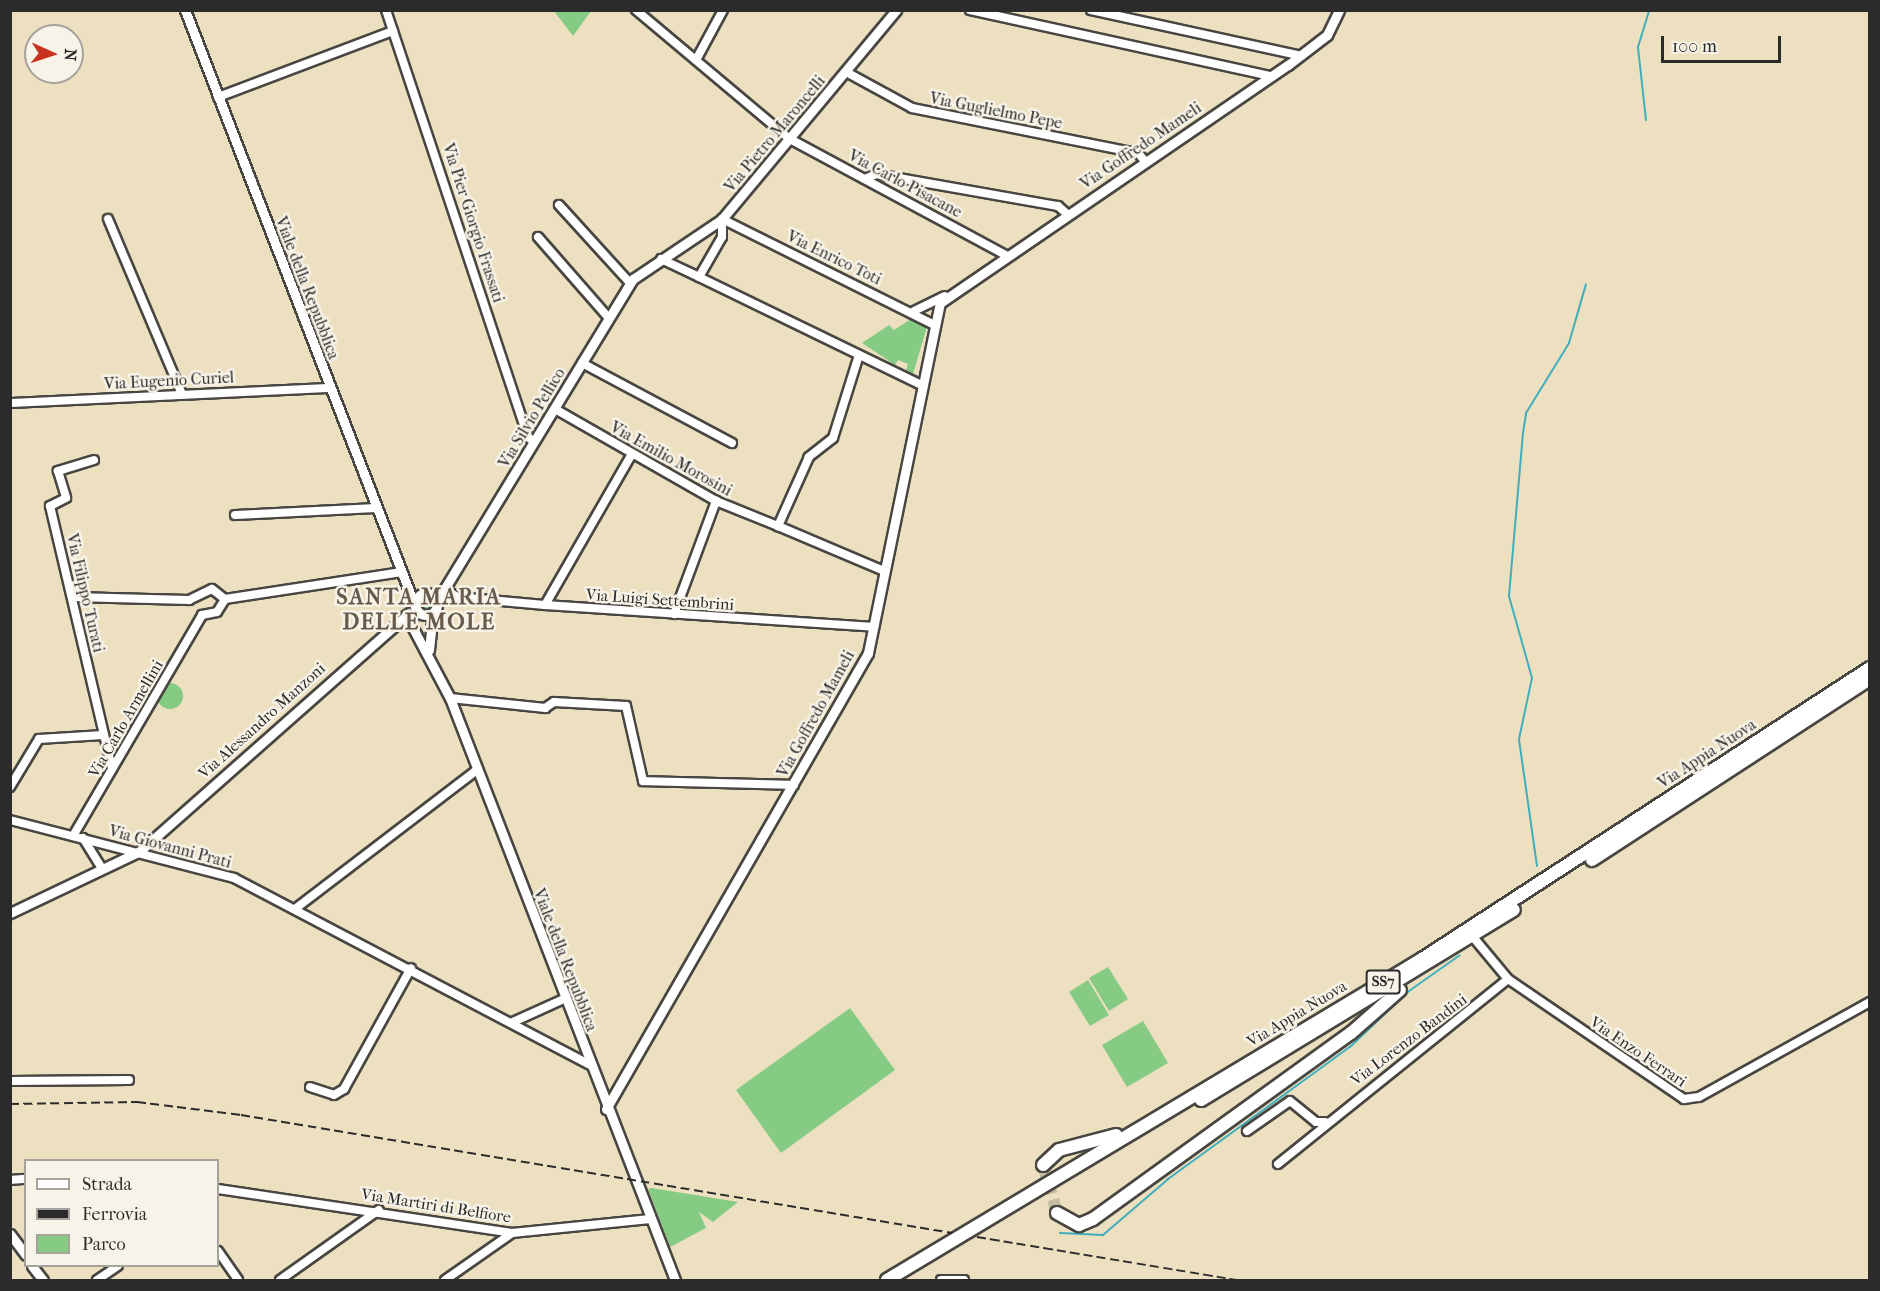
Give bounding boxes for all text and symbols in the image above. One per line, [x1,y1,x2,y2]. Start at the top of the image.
north arrow [24,24,84,84]
scale bar [1664,24,1784,62]
text: 100 m [1672,36,1717,57]
text: N [61,48,80,61]
street label: Via Pietro Maroncelli [721,72,829,196]
street label: Via Guglielmo Pepe [928,89,1064,133]
street label: Via Goffredo Mameli [1077,98,1205,194]
street label: Via Pier Giorgio Frassati [438,141,508,305]
street label: Via Carlo Pisacane [845,146,965,222]
street label: Viale della Repubblica [271,214,343,362]
street label: Via Enrico Toti [784,227,884,289]
street label: Via Silvio Pellico [495,365,569,471]
street label: Via Eugenio Curiel [104,368,234,394]
street label: Via Emilio Morosini [607,418,735,500]
street label: Via Filippo Turati [62,532,108,654]
district label: SANTA MARIA DELLE MOLE [336,584,502,636]
street label: Via Luigi Settembrini [585,585,735,615]
street label: Via Goffredo Mameli [773,647,859,781]
street label: Via Carlo Armellini [85,657,167,781]
street label: Via Alessandro Manzoni [195,659,329,783]
street label: Via Appia Nuova [1654,715,1760,793]
street label: Via Giovanni Prati [107,821,233,873]
street label: Viale della Repubblica [529,886,601,1034]
road number: SS7 [1365,970,1401,994]
street label: Via Appia Nuova [1244,977,1350,1051]
street label: Via Lorenzo Bandini [1347,990,1471,1090]
street label: Via Enzo Ferrari [1586,1013,1690,1091]
legend [24,1159,219,1267]
text: Strada [82,1174,132,1195]
street label: Via Martiri di Belfiore [360,1185,512,1227]
text: Ferrovia [82,1204,147,1225]
text: Parco [82,1234,126,1255]

